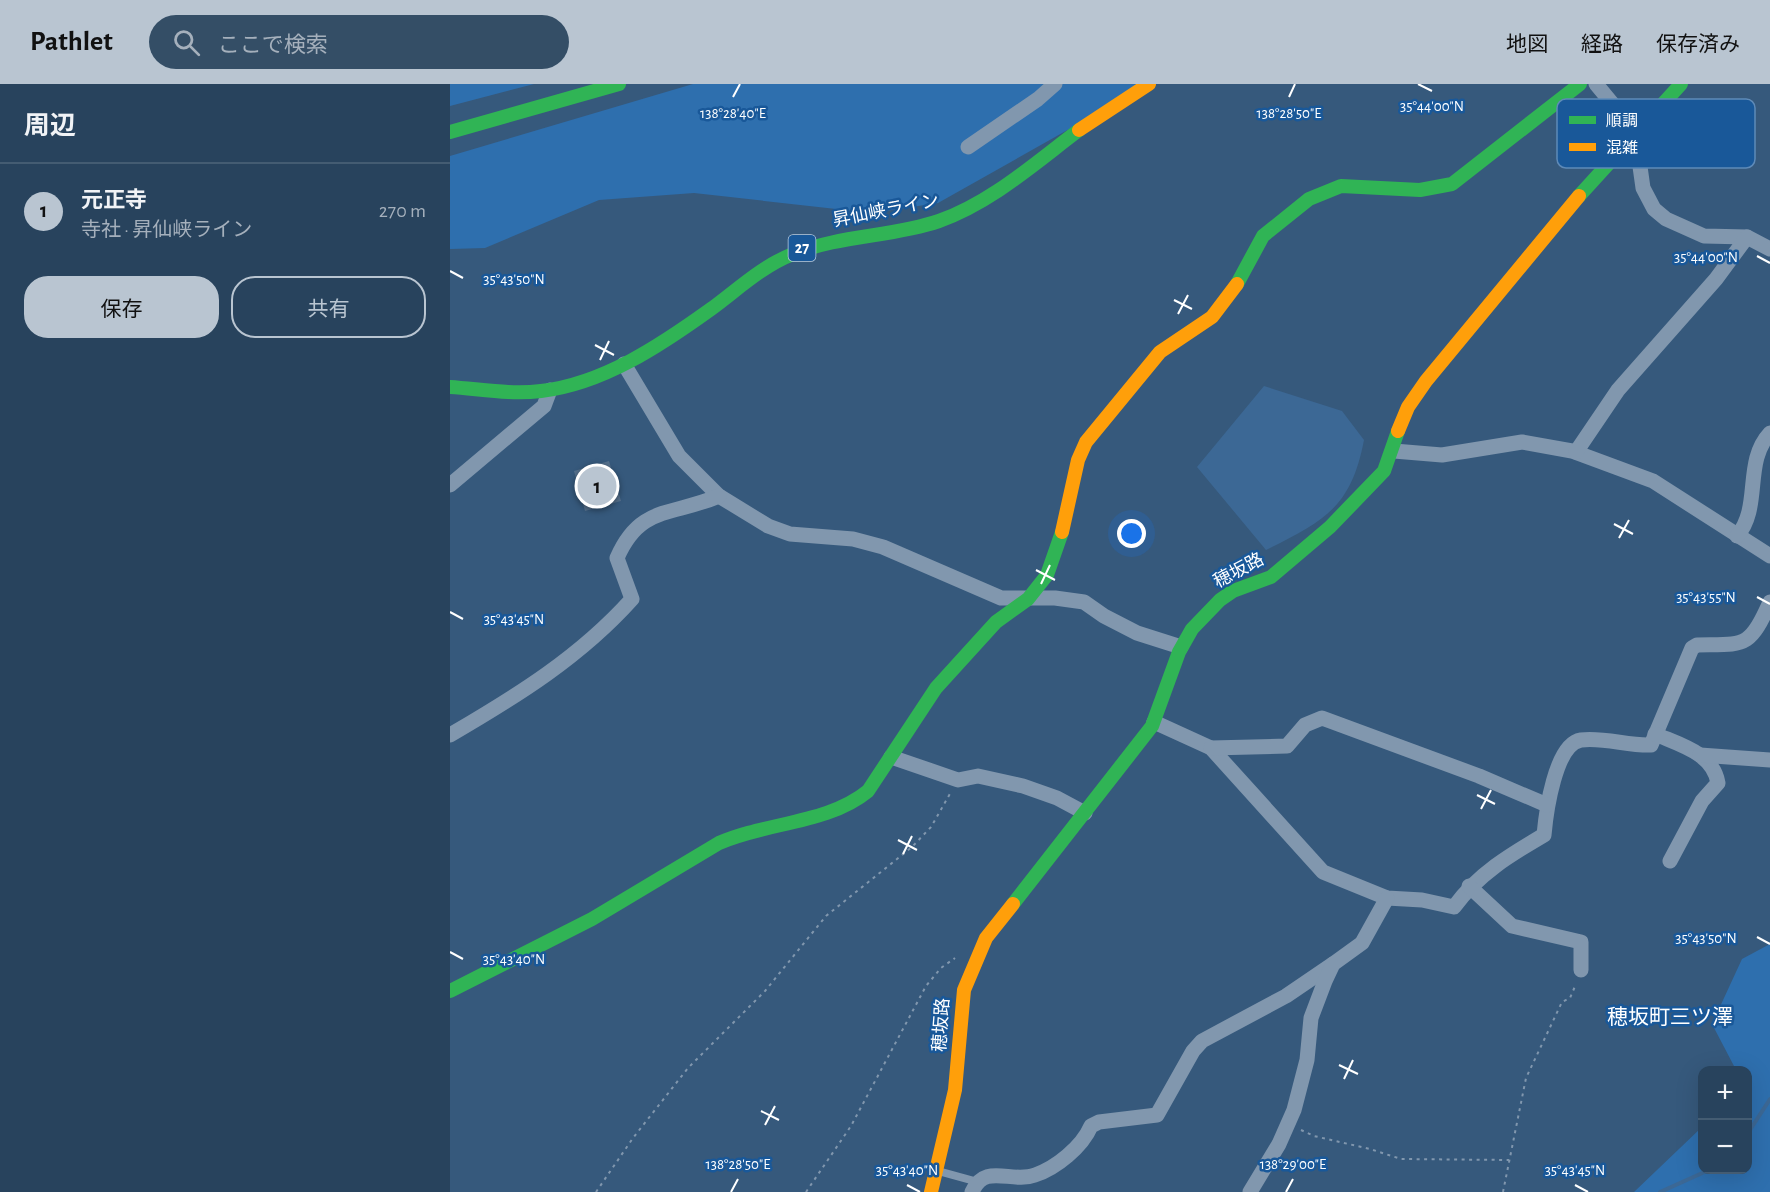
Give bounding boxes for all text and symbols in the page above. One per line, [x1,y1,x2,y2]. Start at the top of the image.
search box [149,15,569,69]
icon: search [170,26,203,59]
text: Pathlet [30,28,113,56]
text: ここで検索 [218,34,328,56]
text: 地図 [1506,34,1548,55]
text: 経路 [1581,34,1623,55]
text: 保存済み [1656,34,1740,55]
text: 35°44'00"N [1400,99,1464,114]
legend [1557,99,1755,168]
text: 138°28'40"E [700,106,766,121]
text: 138°28'50"E [1257,106,1321,121]
text: 周辺 [24,113,76,139]
text: 順調 [1606,113,1638,129]
text: 混雑 [1606,139,1638,156]
text: 元正寺 [81,189,147,211]
street label: 昇仙峡ライン [831,191,941,230]
text: 1 [40,201,47,221]
text: 270 m [379,201,426,221]
text: 寺社 · 昇仙峡ライン [81,220,252,240]
road number: 27 [788,235,816,261]
text: 35°44'00"N [1674,250,1738,265]
text: 35°43'50"N [483,272,545,287]
button: 保存 [24,276,219,338]
button: 共有 [231,276,426,338]
pin: 1 [578,464,616,508]
your location [1117,519,1146,548]
street label: 穂坂路 [1210,549,1267,592]
text: 35°43'55"N [1676,590,1736,605]
text: 35°43'45"N [484,612,544,627]
text: 35°43'50"N [1675,931,1737,946]
text: 35°43'40"N [483,952,545,967]
street label: 穂坂路 [930,997,953,1053]
district label: 穂坂町三ツ澤 [1607,1006,1733,1028]
map controls [1698,1066,1752,1174]
button: + [1698,1066,1752,1120]
button: − [1698,1120,1752,1174]
text: 138°28'50"E [706,1157,770,1172]
text: 138°29'00"E [1260,1157,1326,1172]
text: 35°43'40"N [876,1163,938,1178]
text: 35°43'45"N [1545,1163,1605,1178]

